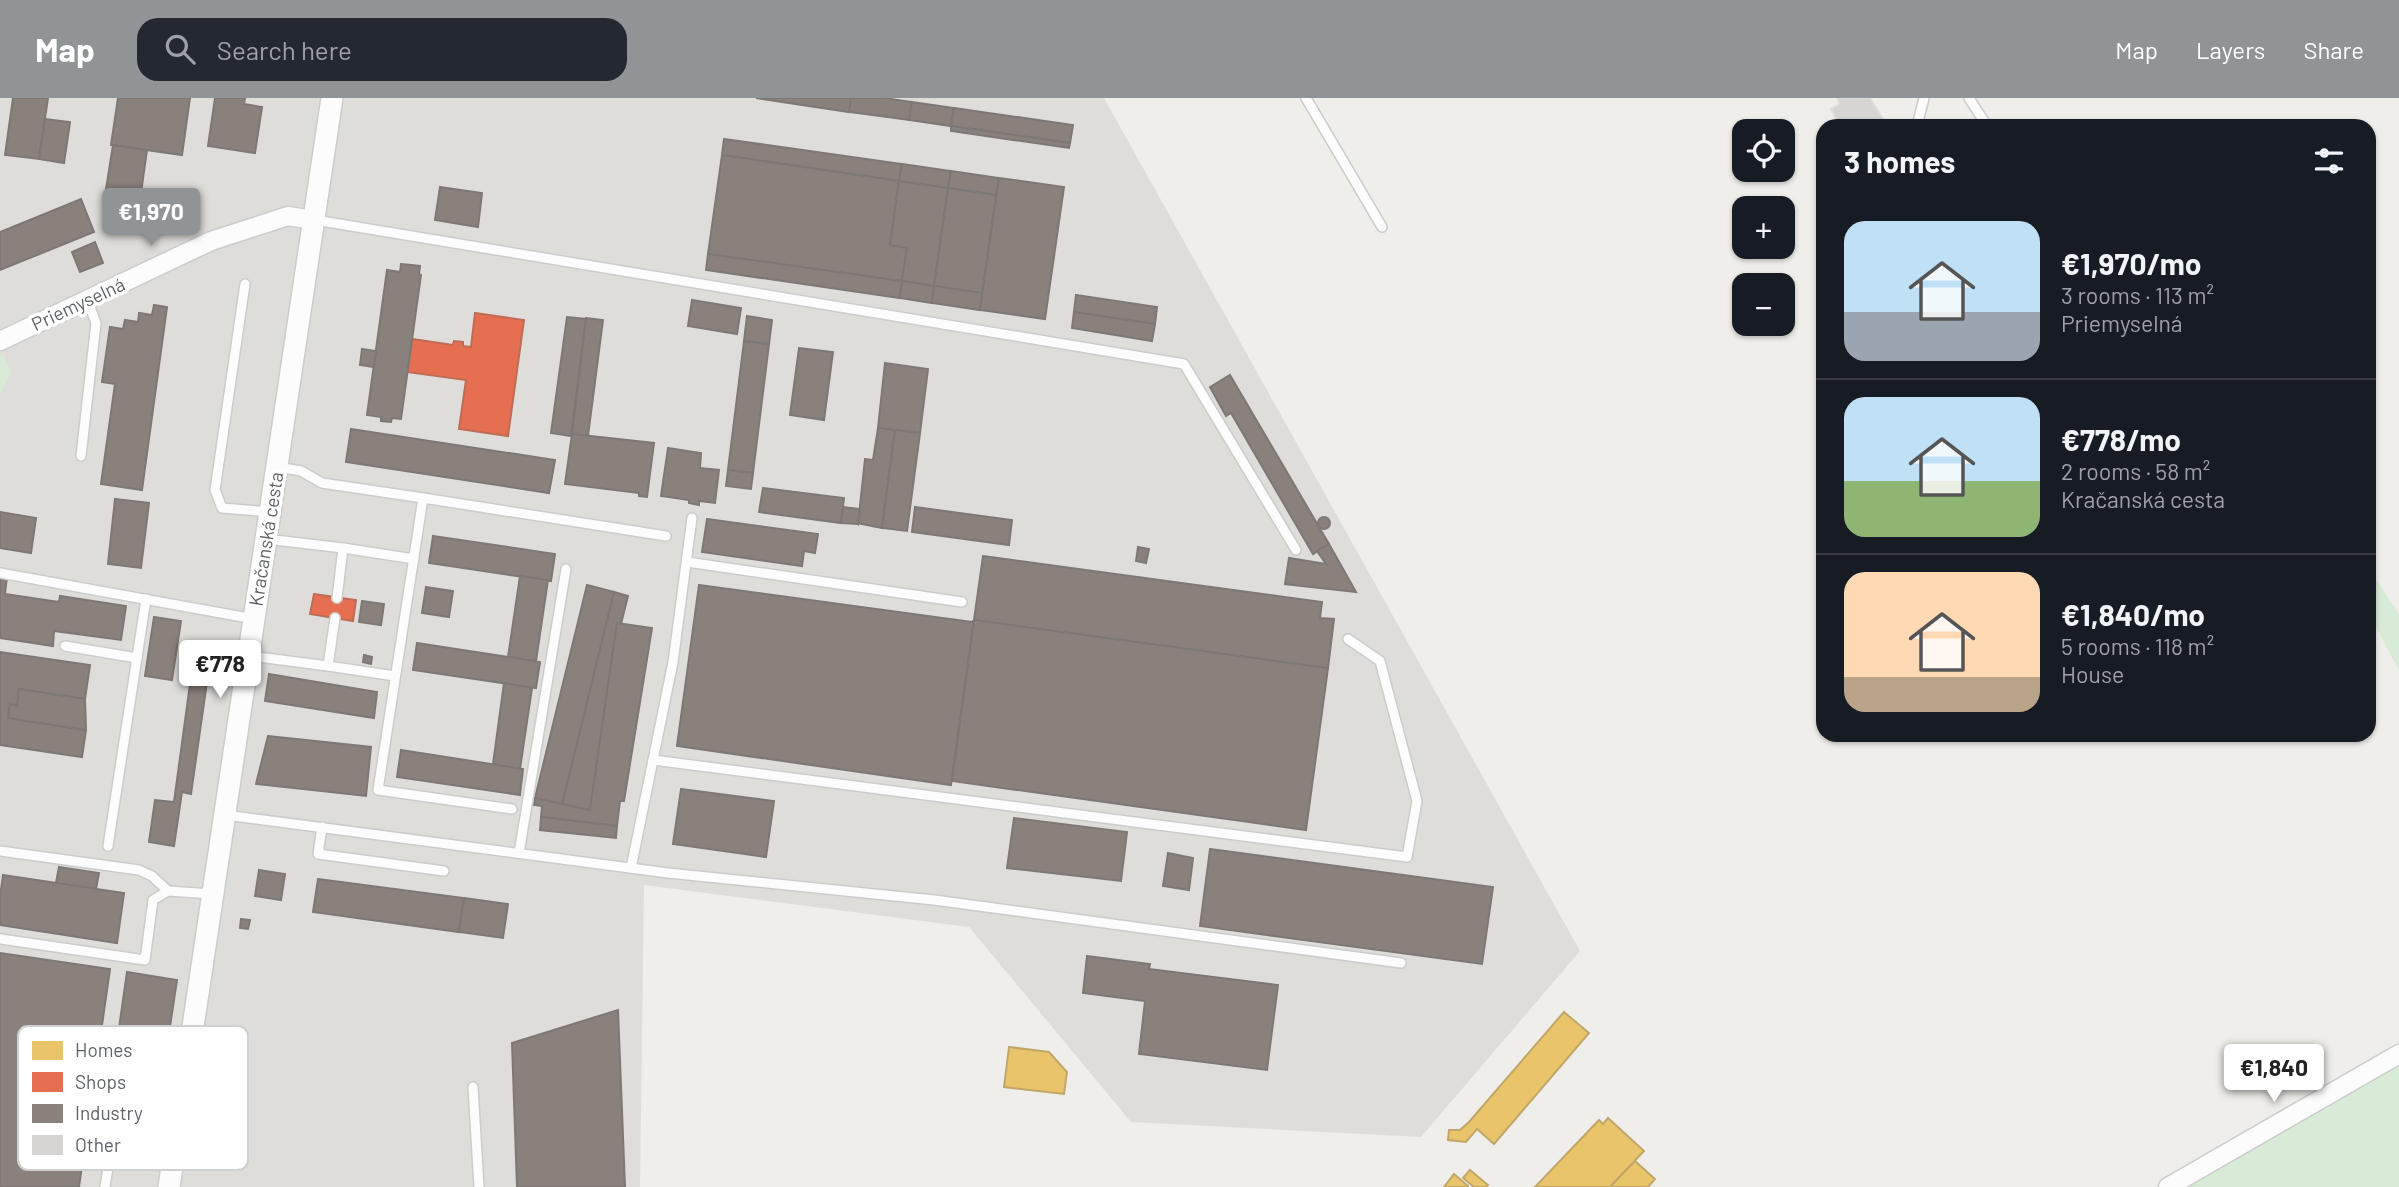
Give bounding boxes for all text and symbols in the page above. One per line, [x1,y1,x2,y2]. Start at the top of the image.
search box [137,18,627,81]
text: Map [35,29,95,69]
icon: search [161,30,199,68]
text: Search here [217,34,352,65]
text: Map [2115,35,2158,64]
text: Layers [2196,35,2265,64]
text: Share [2303,35,2364,64]
map controls [1732,119,1795,336]
button: locate [1732,119,1795,182]
icon: filters [2310,142,2348,180]
text: 3 homes [1844,143,1955,179]
pin: €1,970 [94,188,208,248]
button: + [1732,196,1795,259]
text: €1,970 [118,197,184,225]
text: €1,970/mo [2061,245,2202,281]
icon: home [1900,249,1984,333]
street label: Priemyselná [27,272,128,335]
button: − [1732,273,1795,336]
text: 3 rooms · 113 m² [2061,281,2214,309]
text: Priemyselná [2061,309,2183,337]
text: €778/mo [2061,421,2181,457]
icon: home [1900,425,1984,509]
text: 2 rooms · 58 m² [2061,457,2210,485]
street label: Kračanská cesta [244,470,287,608]
text: Kračanská cesta [2061,485,2225,513]
text: €1,840/mo [2061,596,2205,632]
icon: home [1900,600,1984,684]
text: 5 rooms · 118 m² [2061,632,2214,660]
pin: €778 [179,640,261,700]
text: €778 [195,649,245,677]
text: House [2061,660,2124,688]
legend [18,1026,248,1170]
text: Homes [75,1038,132,1061]
pin: €1,840 [2217,1044,2331,1104]
text: €1,840 [2240,1053,2308,1081]
text: Shops [75,1070,126,1093]
text: Industry [75,1101,143,1124]
text: Other [75,1133,121,1156]

